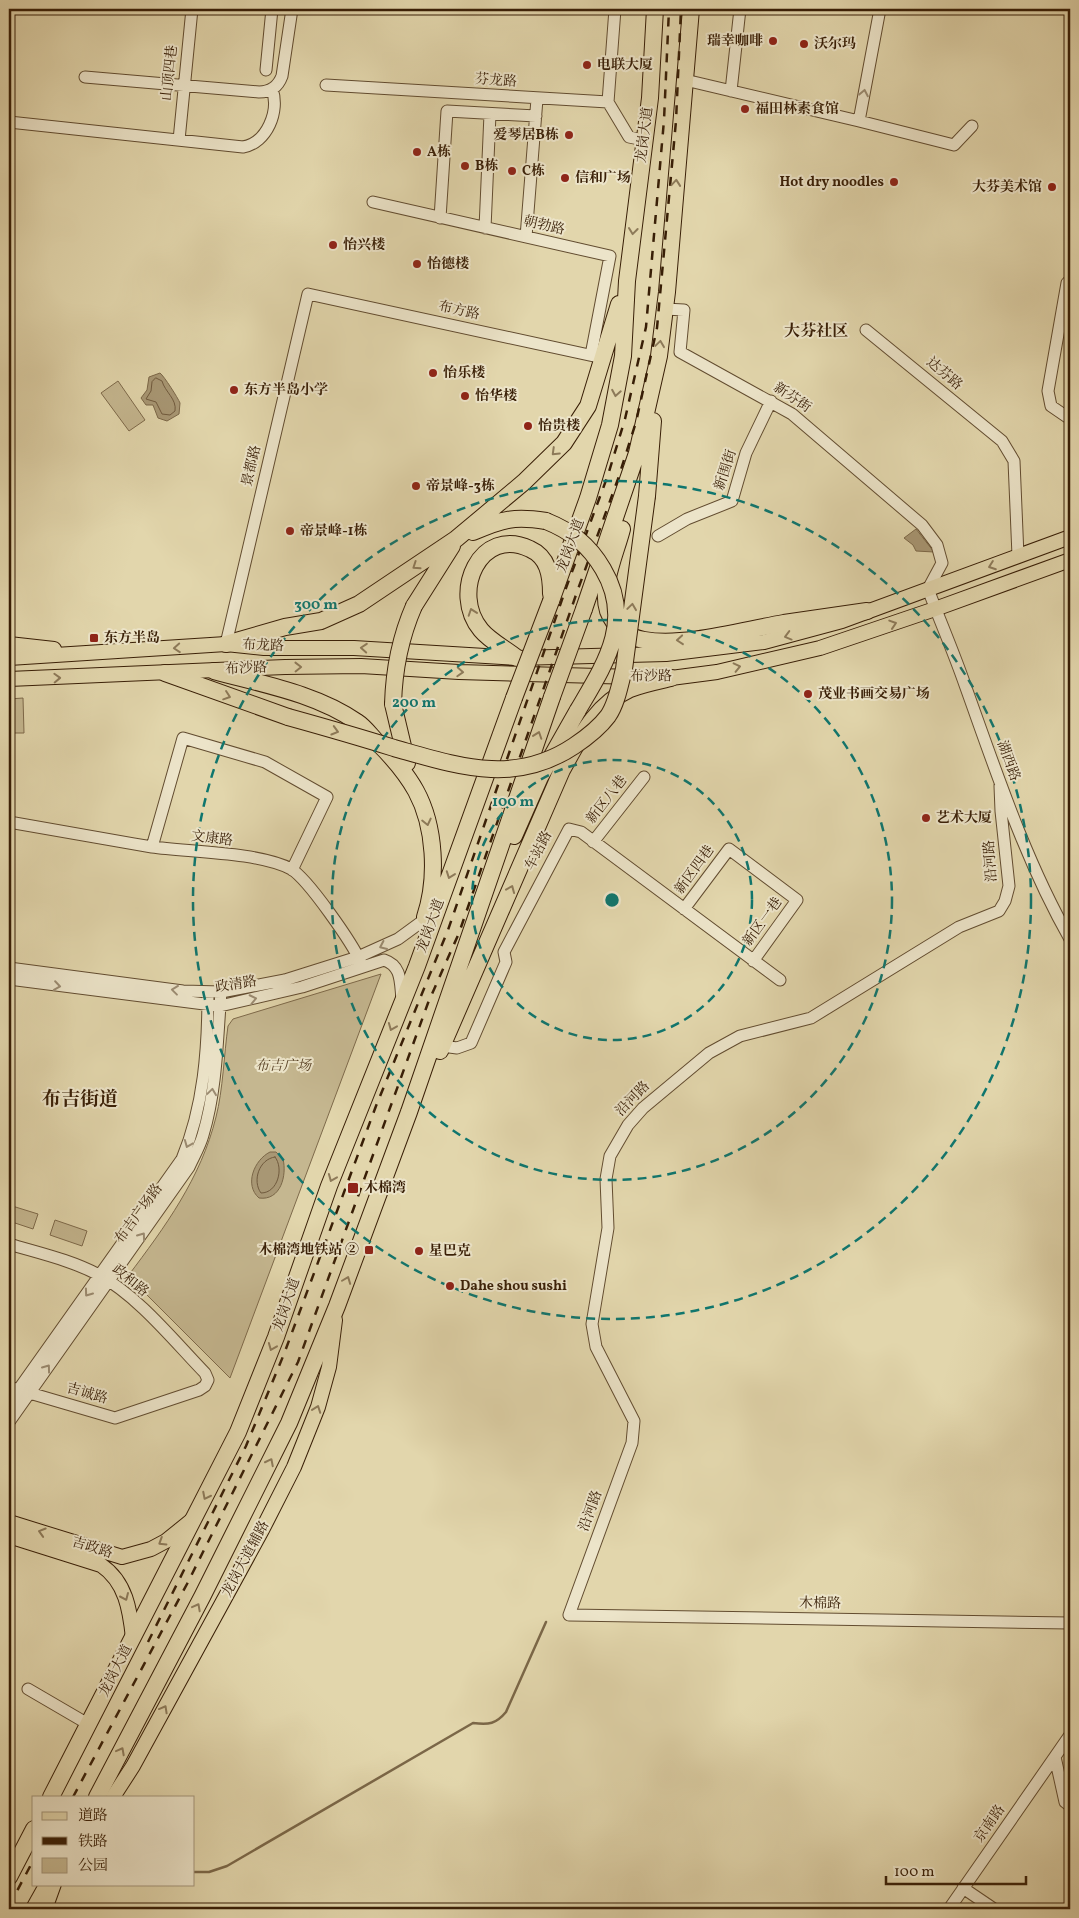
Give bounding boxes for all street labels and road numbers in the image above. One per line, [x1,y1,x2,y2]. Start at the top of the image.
street label: 山顶四巷 [158,44,182,102]
street label: 芬龙路 [474,70,518,92]
street label: 龙岗大道 [632,106,658,164]
street label: 朝勃路 [521,212,567,240]
street label: 布方路 [436,297,482,325]
street label: 达芬路 [922,353,966,395]
street label: 新芬街 [769,378,815,418]
street label: 景都路 [238,443,266,489]
street label: 新围街 [710,447,742,493]
street label: 龙岗大道 [552,516,590,576]
street label: 布龙路 [242,636,284,656]
street label: 布沙路 [225,658,267,680]
street label: 布沙路 [630,667,672,687]
street label: 湖西路 [992,738,1024,784]
street label: 新区八巷 [582,772,632,828]
street label: 文康路 [190,827,234,851]
street label: 车站路 [521,828,557,874]
street label: 沿河路 [980,839,1002,883]
street label: 新区四巷 [671,842,719,898]
street label: 新区一巷 [739,894,787,950]
street label: 龙岗大道 [412,896,450,956]
street label: 政清路 [214,972,258,998]
street label: 沿河路 [612,1077,654,1121]
street label: 布吉广场路 [111,1180,167,1248]
street label: 政和路 [108,1260,152,1302]
street label: 龙岗大道 [269,1275,305,1335]
street label: 吉诚路 [64,1379,110,1409]
street label: 沿河路 [575,1488,607,1534]
street label: 龙岗大道辅路 [218,1517,274,1601]
street label: 吉政路 [69,1533,115,1563]
street label: 木棉路 [799,1594,841,1614]
street label: 龙岗大道 [95,1642,137,1700]
street label: 京南路 [970,1801,1010,1847]

